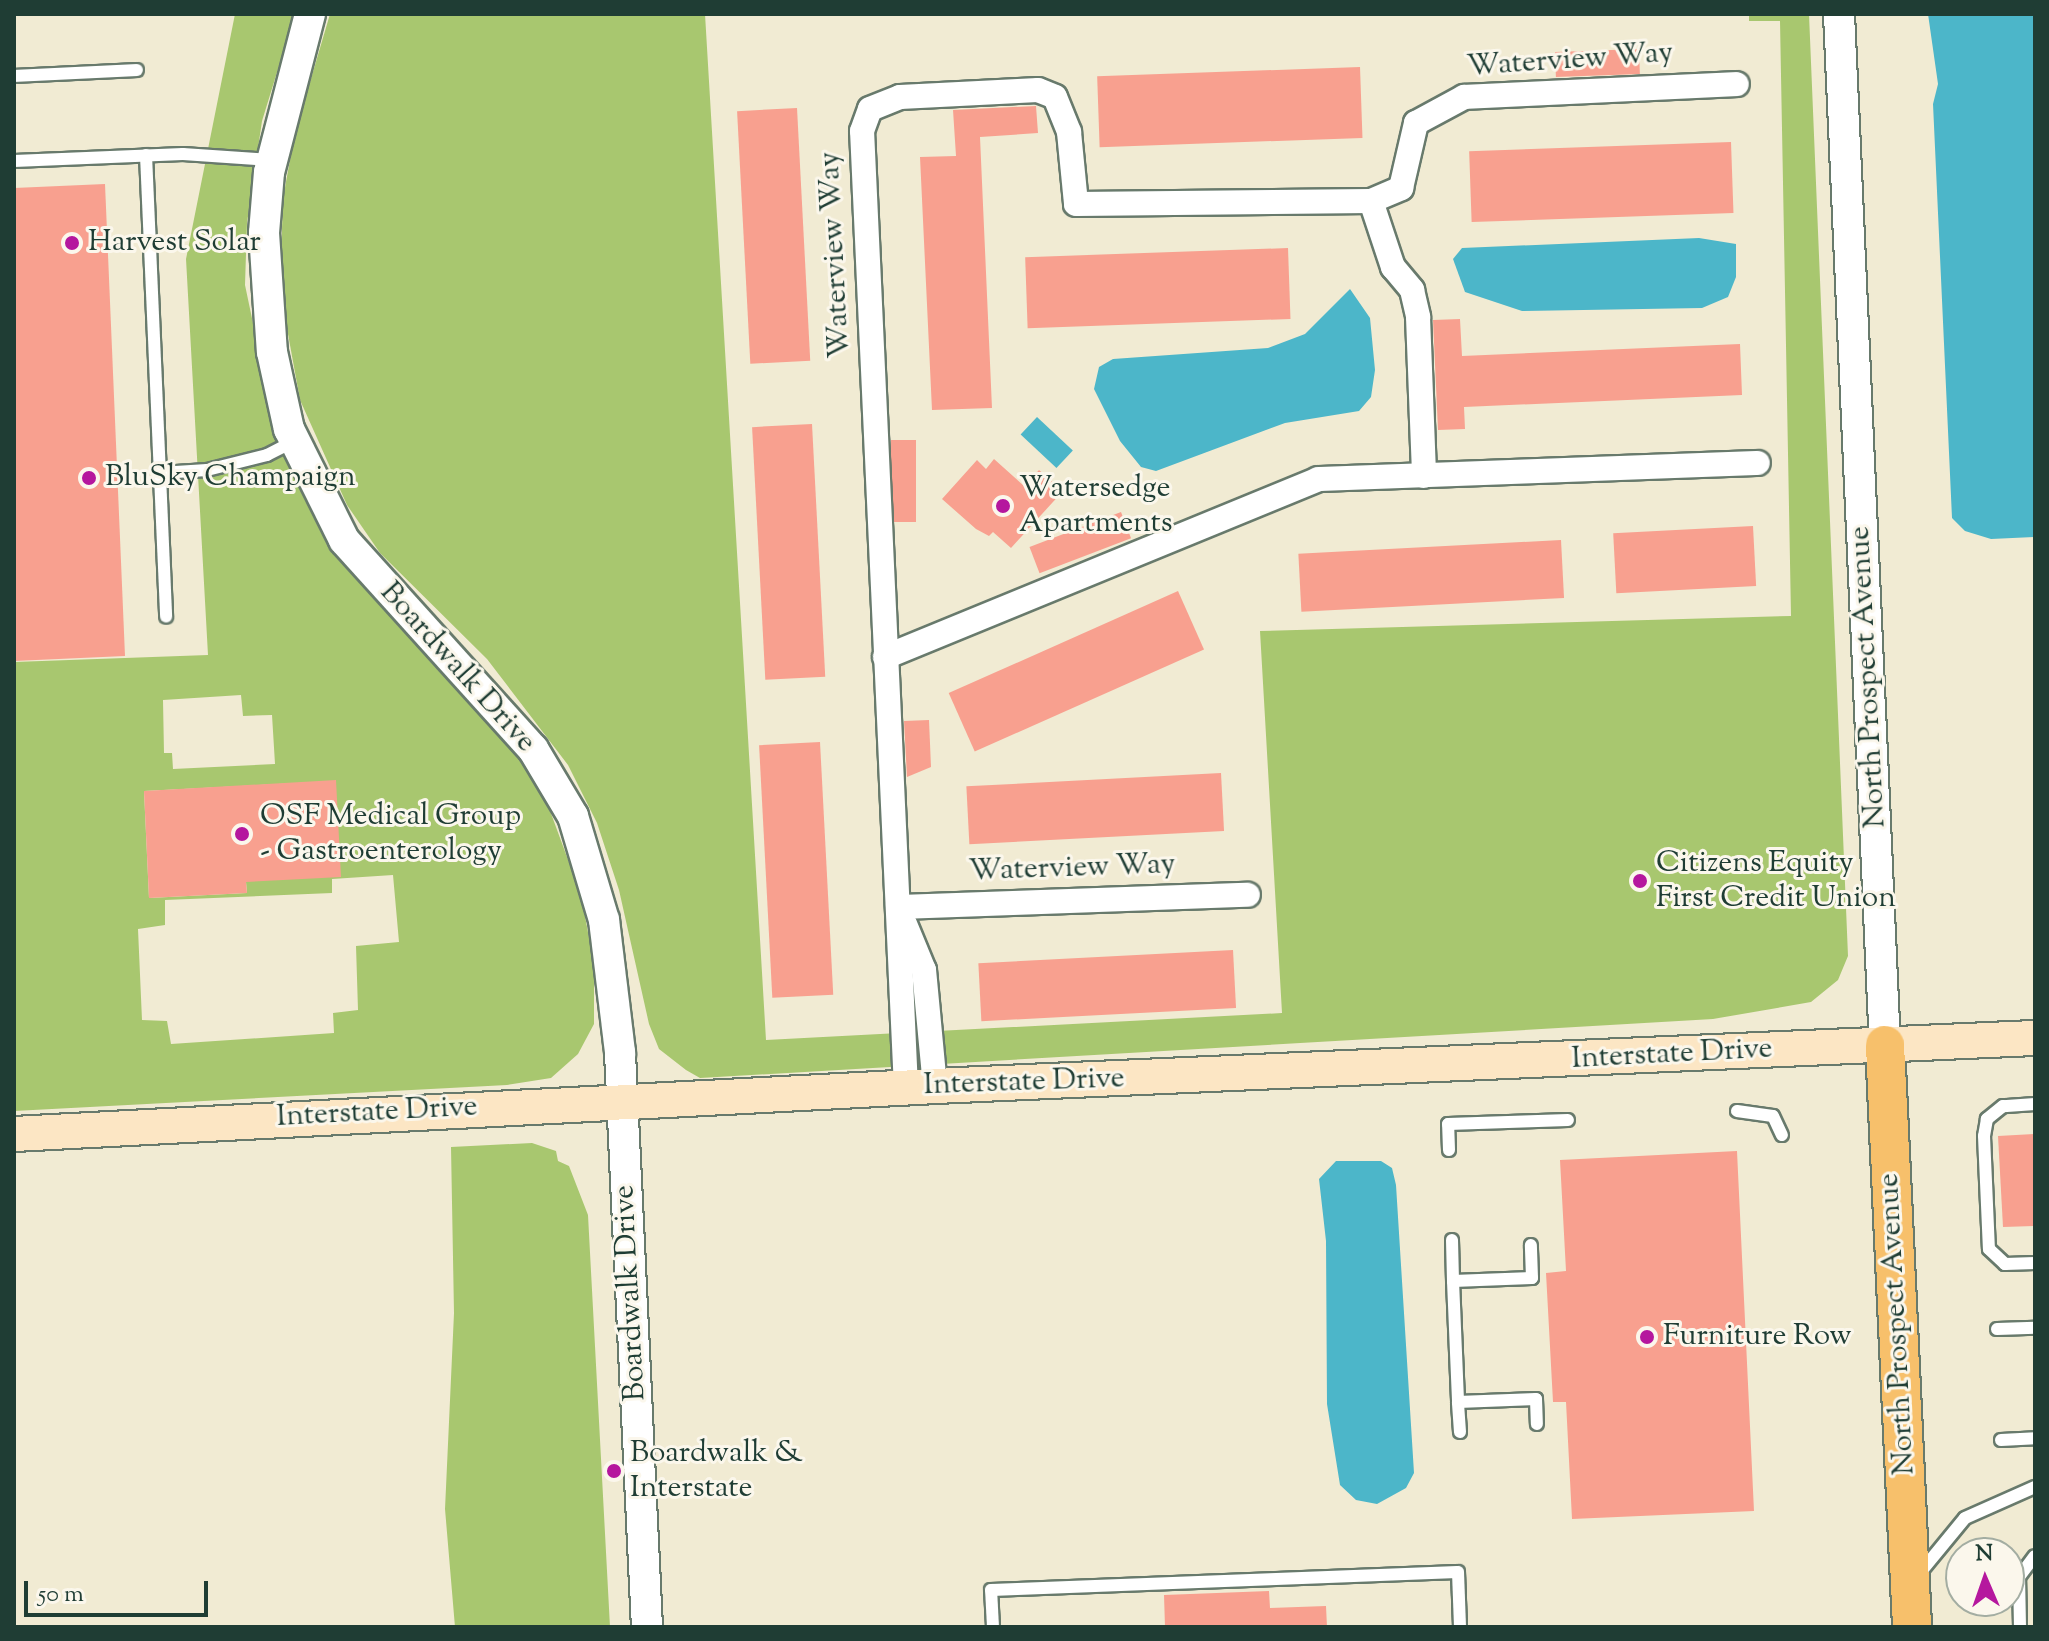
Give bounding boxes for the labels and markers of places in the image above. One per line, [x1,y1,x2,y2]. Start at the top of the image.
place label: Harvest Solar [88,225,261,261]
marker: Harvest Solar [63,234,81,252]
place label: BluSky Champaign [105,460,356,496]
marker: BluSky Champaign [80,469,98,487]
place label: Watersedge Apartments [1019,471,1173,542]
marker: Watersedge Apartments [994,497,1012,515]
place label: OSF Medical Group - Gastroenterology [260,799,521,870]
marker: OSF Medical Group - Gastroenterology [231,823,253,845]
place label: Citizens Equity First Credit Union [1656,846,1896,916]
marker: Citizens Equity First Credit Union [1631,872,1649,890]
place label: Furniture Row [1663,1319,1852,1355]
marker: Furniture Row [1638,1328,1656,1346]
place label: Boardwalk & Interstate [630,1436,803,1506]
marker: Boardwalk & Interstate [605,1462,623,1480]

